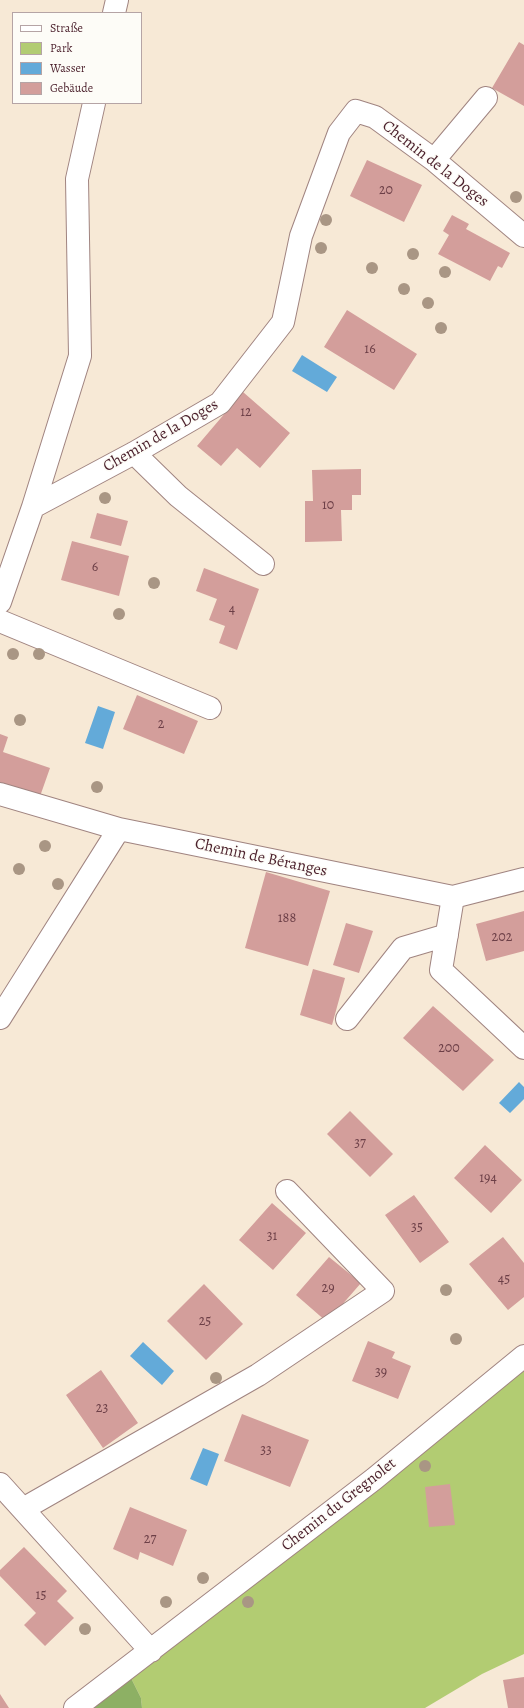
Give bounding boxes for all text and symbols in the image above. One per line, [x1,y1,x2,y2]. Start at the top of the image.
legend [12,12,142,104]
text: Straße [50,20,83,36]
text: Park [50,40,73,56]
text: Wasser [50,60,85,76]
text: Gebäude [50,80,93,96]
street label: Chemin de la Doges [378,116,492,212]
house number: 20 [379,183,393,199]
house number: 16 [364,342,376,358]
street label: Chemin de la Doges [100,395,222,477]
house number: 12 [240,405,252,421]
house number: 10 [322,498,334,514]
house number: 6 [92,560,98,576]
house number: 4 [229,602,235,618]
house number: 2 [158,717,164,733]
street label: Chemin de Béranges [193,835,329,881]
house number: 188 [278,911,296,927]
house number: 202 [492,930,512,946]
house number: 200 [438,1041,460,1057]
house number: 37 [354,1136,366,1152]
house number: 194 [479,1171,497,1187]
house number: 35 [411,1220,423,1236]
house number: 31 [267,1229,277,1245]
house number: 45 [498,1272,510,1288]
house number: 29 [321,1281,335,1297]
house number: 25 [199,1314,211,1330]
house number: 39 [375,1365,387,1381]
house number: 23 [96,1401,108,1417]
house number: 33 [260,1443,272,1459]
street label: Chemin du Gregnolet [278,1454,400,1556]
house number: 27 [144,1532,156,1548]
house number: 15 [36,1588,46,1604]

